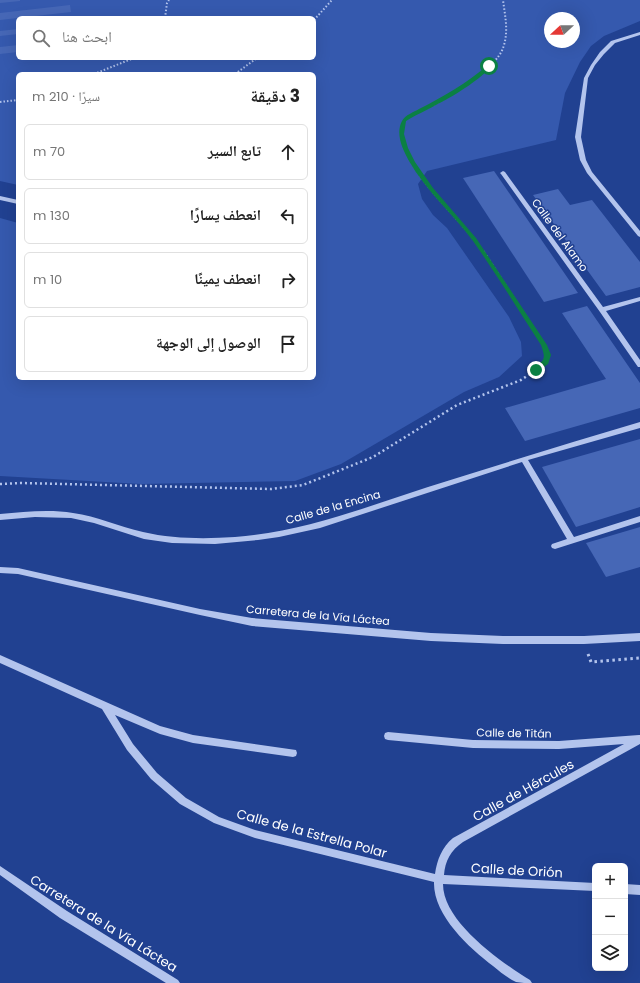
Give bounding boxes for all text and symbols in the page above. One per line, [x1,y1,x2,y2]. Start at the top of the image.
north arrow [544,12,580,48]
search box [16,16,316,60]
text: ابحث هنا [62,26,112,47]
icon: search [30,27,52,49]
route start [480,57,498,75]
text: 3 دقيقة [250,84,300,108]
text: سيرًا · 210 m [32,87,100,106]
text: تابع السير [208,140,261,161]
icon: ahead [277,141,299,163]
text: 70 m [33,142,65,161]
street label: Calle del Alamo [528,195,592,275]
text: انعطف يسارًا [190,204,261,225]
icon: left [277,205,299,227]
text: 130 m [33,206,70,225]
text: انعطف يمينًا [194,268,261,289]
icon: right [277,269,299,291]
text: 10 m [33,270,62,289]
text: الوصول إلى الوجهة [156,332,261,353]
icon: arrive [277,333,299,355]
route end [527,361,545,379]
street label: Calle de la Encina [284,486,382,528]
street label: Carretera de la Vía Láctea [245,601,391,629]
street label: Calle de Titán [476,724,552,742]
street label: Calle de Hércules [469,755,578,826]
street label: Calle de la Estrella Polar [235,804,389,863]
street label: Calle de Orión [471,859,563,882]
map controls [592,863,628,971]
button: + [592,863,628,899]
street label: Carretera de la Vía Láctea [26,870,181,977]
button: − [592,899,628,935]
button: layers [592,935,628,971]

